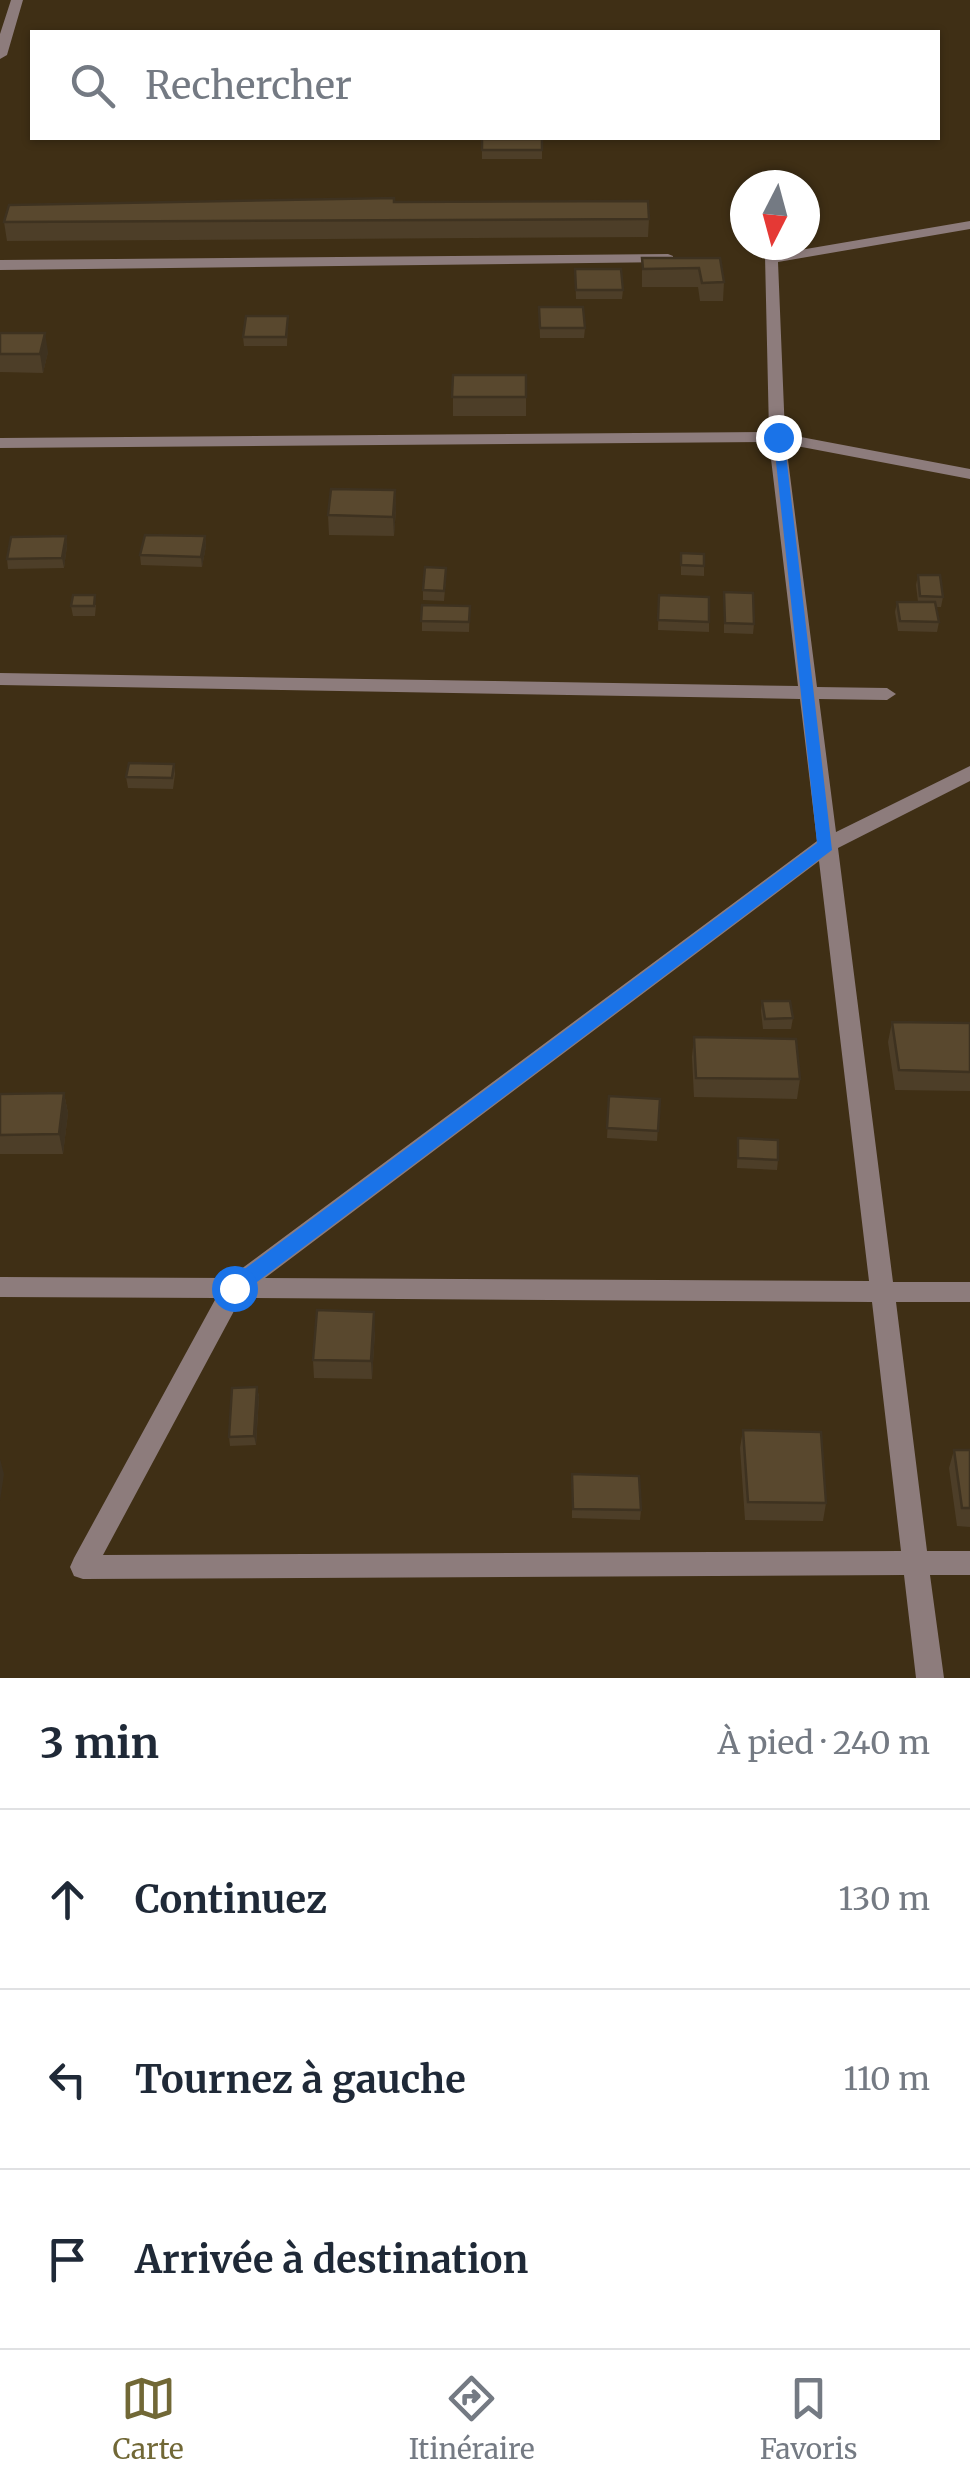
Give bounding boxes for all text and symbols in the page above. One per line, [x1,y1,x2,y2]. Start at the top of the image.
search box [30,30,940,140]
icon: search [65,58,120,113]
text: Rechercher [145,62,352,109]
north arrow [730,170,820,260]
route end [756,415,802,461]
route start [212,1266,258,1312]
text: 3 min [40,1717,159,1769]
text: À pied · 240 m [718,1723,930,1763]
icon: ahead [40,1872,95,1927]
text: Continuez [135,1876,327,1923]
text: 130 m [838,1879,930,1919]
icon: left [40,2052,95,2107]
text: Tournez à gauche [135,2056,466,2103]
text: 110 m [843,2059,930,2099]
icon: arrive [40,2232,95,2287]
text: Arrivée à destination [135,2236,528,2283]
tab: Carte [113,2371,184,2467]
tab: Itinéraire [409,2371,535,2467]
tab: Favoris [760,2371,857,2467]

